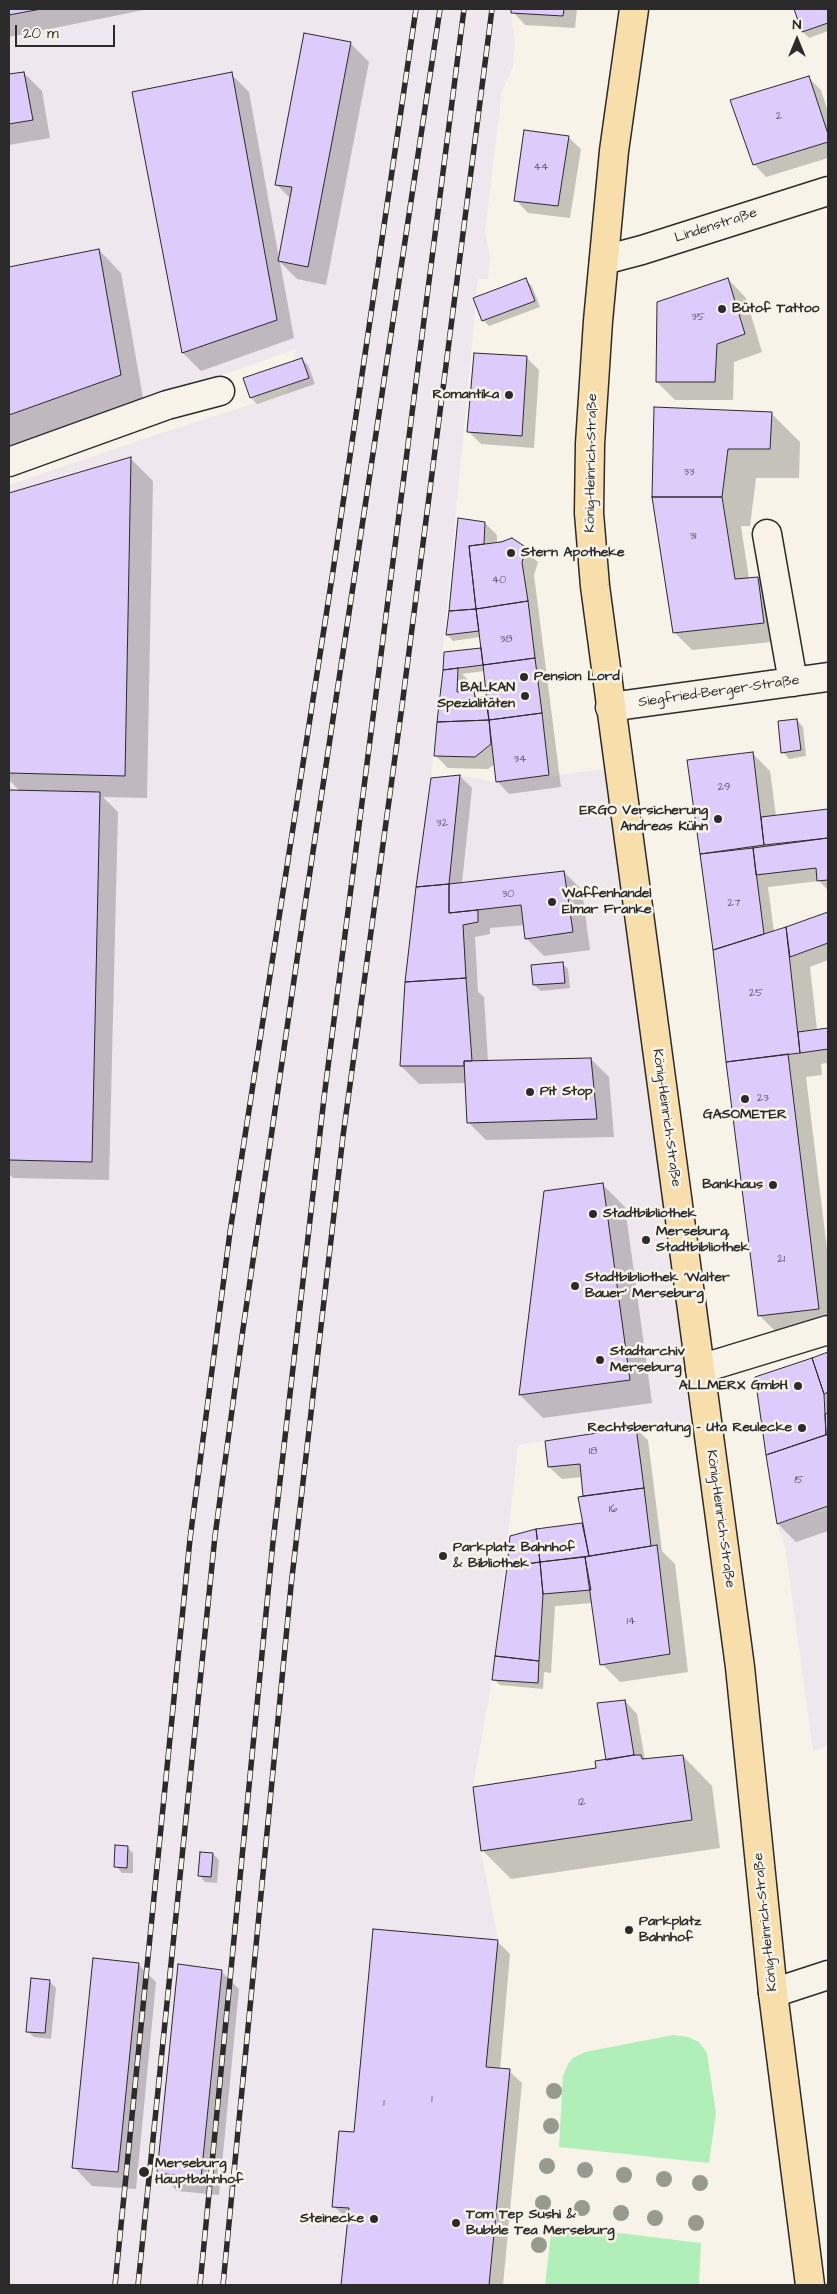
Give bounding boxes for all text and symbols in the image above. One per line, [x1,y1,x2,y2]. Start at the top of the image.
scale bar [18,15,118,47]
north arrow [772,15,822,65]
text: N [793,15,801,35]
text: 20 m [23,23,59,44]
house number: 2 [776,110,782,124]
house number: 44 [534,161,548,175]
street label: Lindenstraße [673,205,759,247]
place label: Bütof Tattoo [732,301,819,317]
marker: Bütof Tattoo [716,303,728,315]
house number: 35 [691,311,705,325]
place label: Romantika [433,387,499,403]
marker: Romantika [503,389,515,401]
street label: König-Heinrich-Straße [582,393,602,533]
house number: 33 [683,466,695,480]
house number: 31 [689,530,697,544]
place label: Stern Apotheke [521,545,625,561]
marker: Stern Apotheke [505,547,517,559]
house number: 40 [492,574,506,588]
house number: 38 [500,633,512,647]
place label: Pension Lord [534,669,620,685]
marker: Pension Lord [518,671,530,683]
street label: Siegfried-Berger-Straße [637,672,801,712]
place label: BALKAN Spezialitäten [437,680,515,712]
marker: BALKAN Spezialitäten [519,690,531,702]
house number: 34 [513,753,527,767]
house number: 29 [718,781,730,795]
place label: ERGO Versicherung Andreas Kühn [579,803,708,836]
marker: ERGO Versicherung Andreas Kühn [712,813,724,825]
house number: 32 [436,817,448,831]
place label: Waffenhandel Elmar Franke [562,886,652,919]
house number: 30 [502,888,514,902]
marker: Waffenhandel Elmar Franke [546,896,558,908]
house number: 27 [727,897,741,911]
house number: 25 [749,987,763,1001]
street label: König-Heinrich-Straße [648,1048,684,1188]
place label: Pit Stop [540,1084,593,1100]
marker: Pit Stop [524,1086,536,1098]
house number: 23 [757,1092,769,1106]
marker: GASOMETER [739,1093,751,1105]
place label: GASOMETER [703,1107,787,1123]
place label: Bankhaus [702,1177,763,1193]
marker: Bankhaus [767,1179,779,1191]
place label: Stadtbibliothek [603,1206,696,1222]
marker: Stadtbibliothek [587,1208,599,1220]
place label: Merseburg, Stadtbibliothek [656,1224,749,1256]
marker: Merseburg, Stadtbibliothek [640,1234,652,1246]
house number: 21 [777,1253,785,1267]
place label: Stadtbibliothek 'Walter Bauer' Merseburg [585,1270,730,1302]
marker: Stadtbibliothek 'Walter Bauer' Merseburg [569,1280,581,1292]
place label: Stadtarchiv Merseburg [610,1344,685,1376]
marker: Stadtarchiv Merseburg [594,1354,606,1366]
place label: ALLMERX GmbH [679,1378,788,1394]
marker: ALLMERX GmbH [792,1380,804,1392]
place label: Rechtsberatung - Uta Reulecke [587,1420,792,1436]
marker: Rechtsberatung - Uta Reulecke [796,1422,808,1434]
house number: 18 [589,1445,597,1459]
street label: König-Heinrich-Straße [702,1449,738,1589]
house number: 15 [794,1474,804,1488]
house number: 16 [609,1503,617,1517]
place label: Parkplatz Bahnhof & Bibliothek [453,1540,575,1572]
marker: Parkplatz Bahnhof & Bibliothek [437,1550,449,1562]
house number: 14 [627,1615,635,1629]
house number: 12 [578,1796,586,1810]
street label: König-Heinrich-Straße [750,1852,782,1992]
place label: Parkplatz Bahnhof [639,1914,701,1946]
marker: Parkplatz Bahnhof [623,1924,635,1936]
house number: 1 [431,2093,433,2107]
house number: 1 [383,2097,385,2111]
place label: Merseburg Hauptbahnhof [155,2156,243,2188]
marker: Merseburg Hauptbahnhof [137,2165,151,2179]
place label: Tom Tep Sushi & Bubble Tea Merseburg [466,2207,615,2240]
place label: Steinecke [300,2211,364,2227]
marker: Steinecke [368,2213,380,2225]
marker: Tom Tep Sushi & Bubble Tea Merseburg [450,2217,462,2229]

